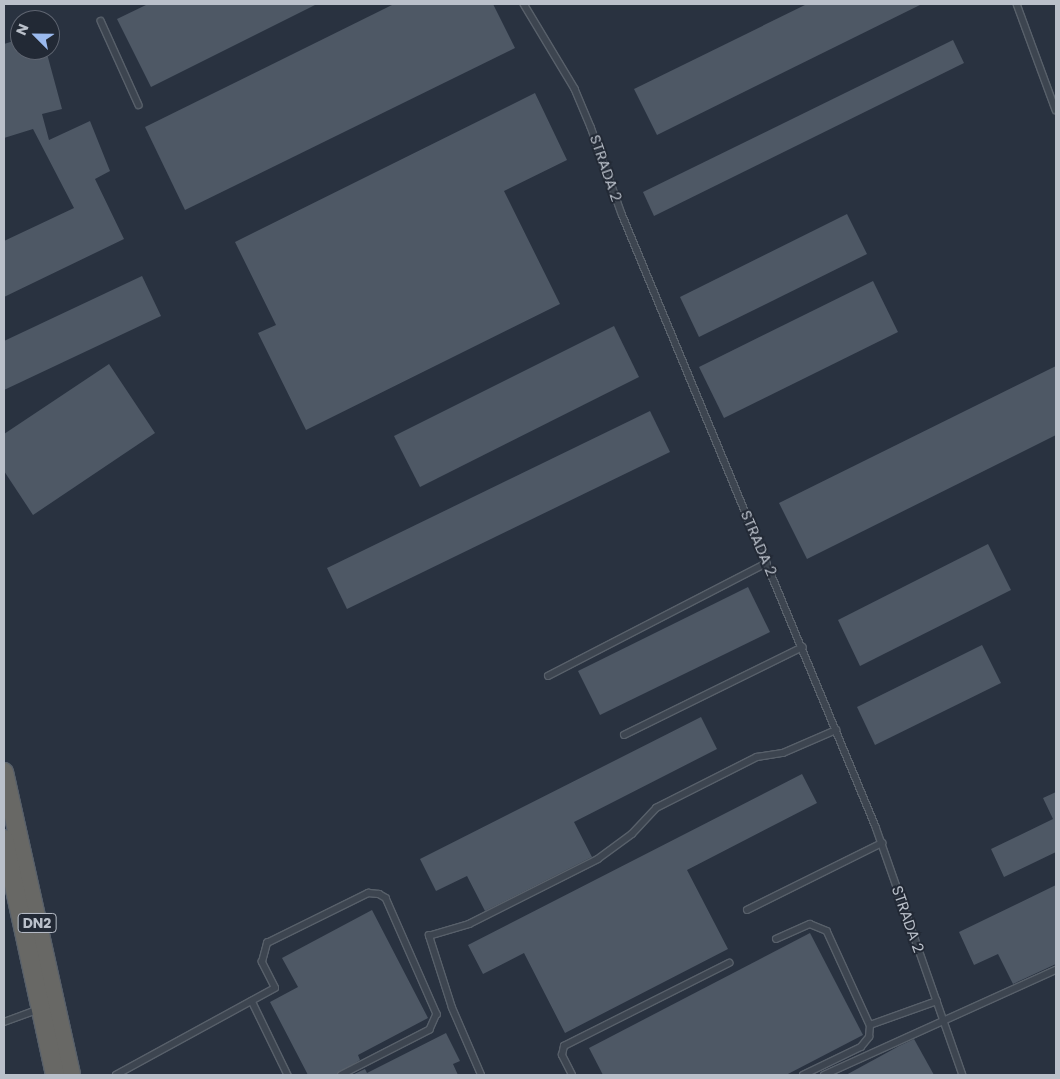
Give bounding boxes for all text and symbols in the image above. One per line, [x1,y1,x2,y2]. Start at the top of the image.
north arrow [10,10,60,60]
text: N [11,21,33,38]
street label: STRADA 2 [586,132,626,204]
street label: STRADA 2 [737,507,781,579]
street label: STRADA 2 [888,883,928,955]
road number: DN2 [17,911,57,934]

